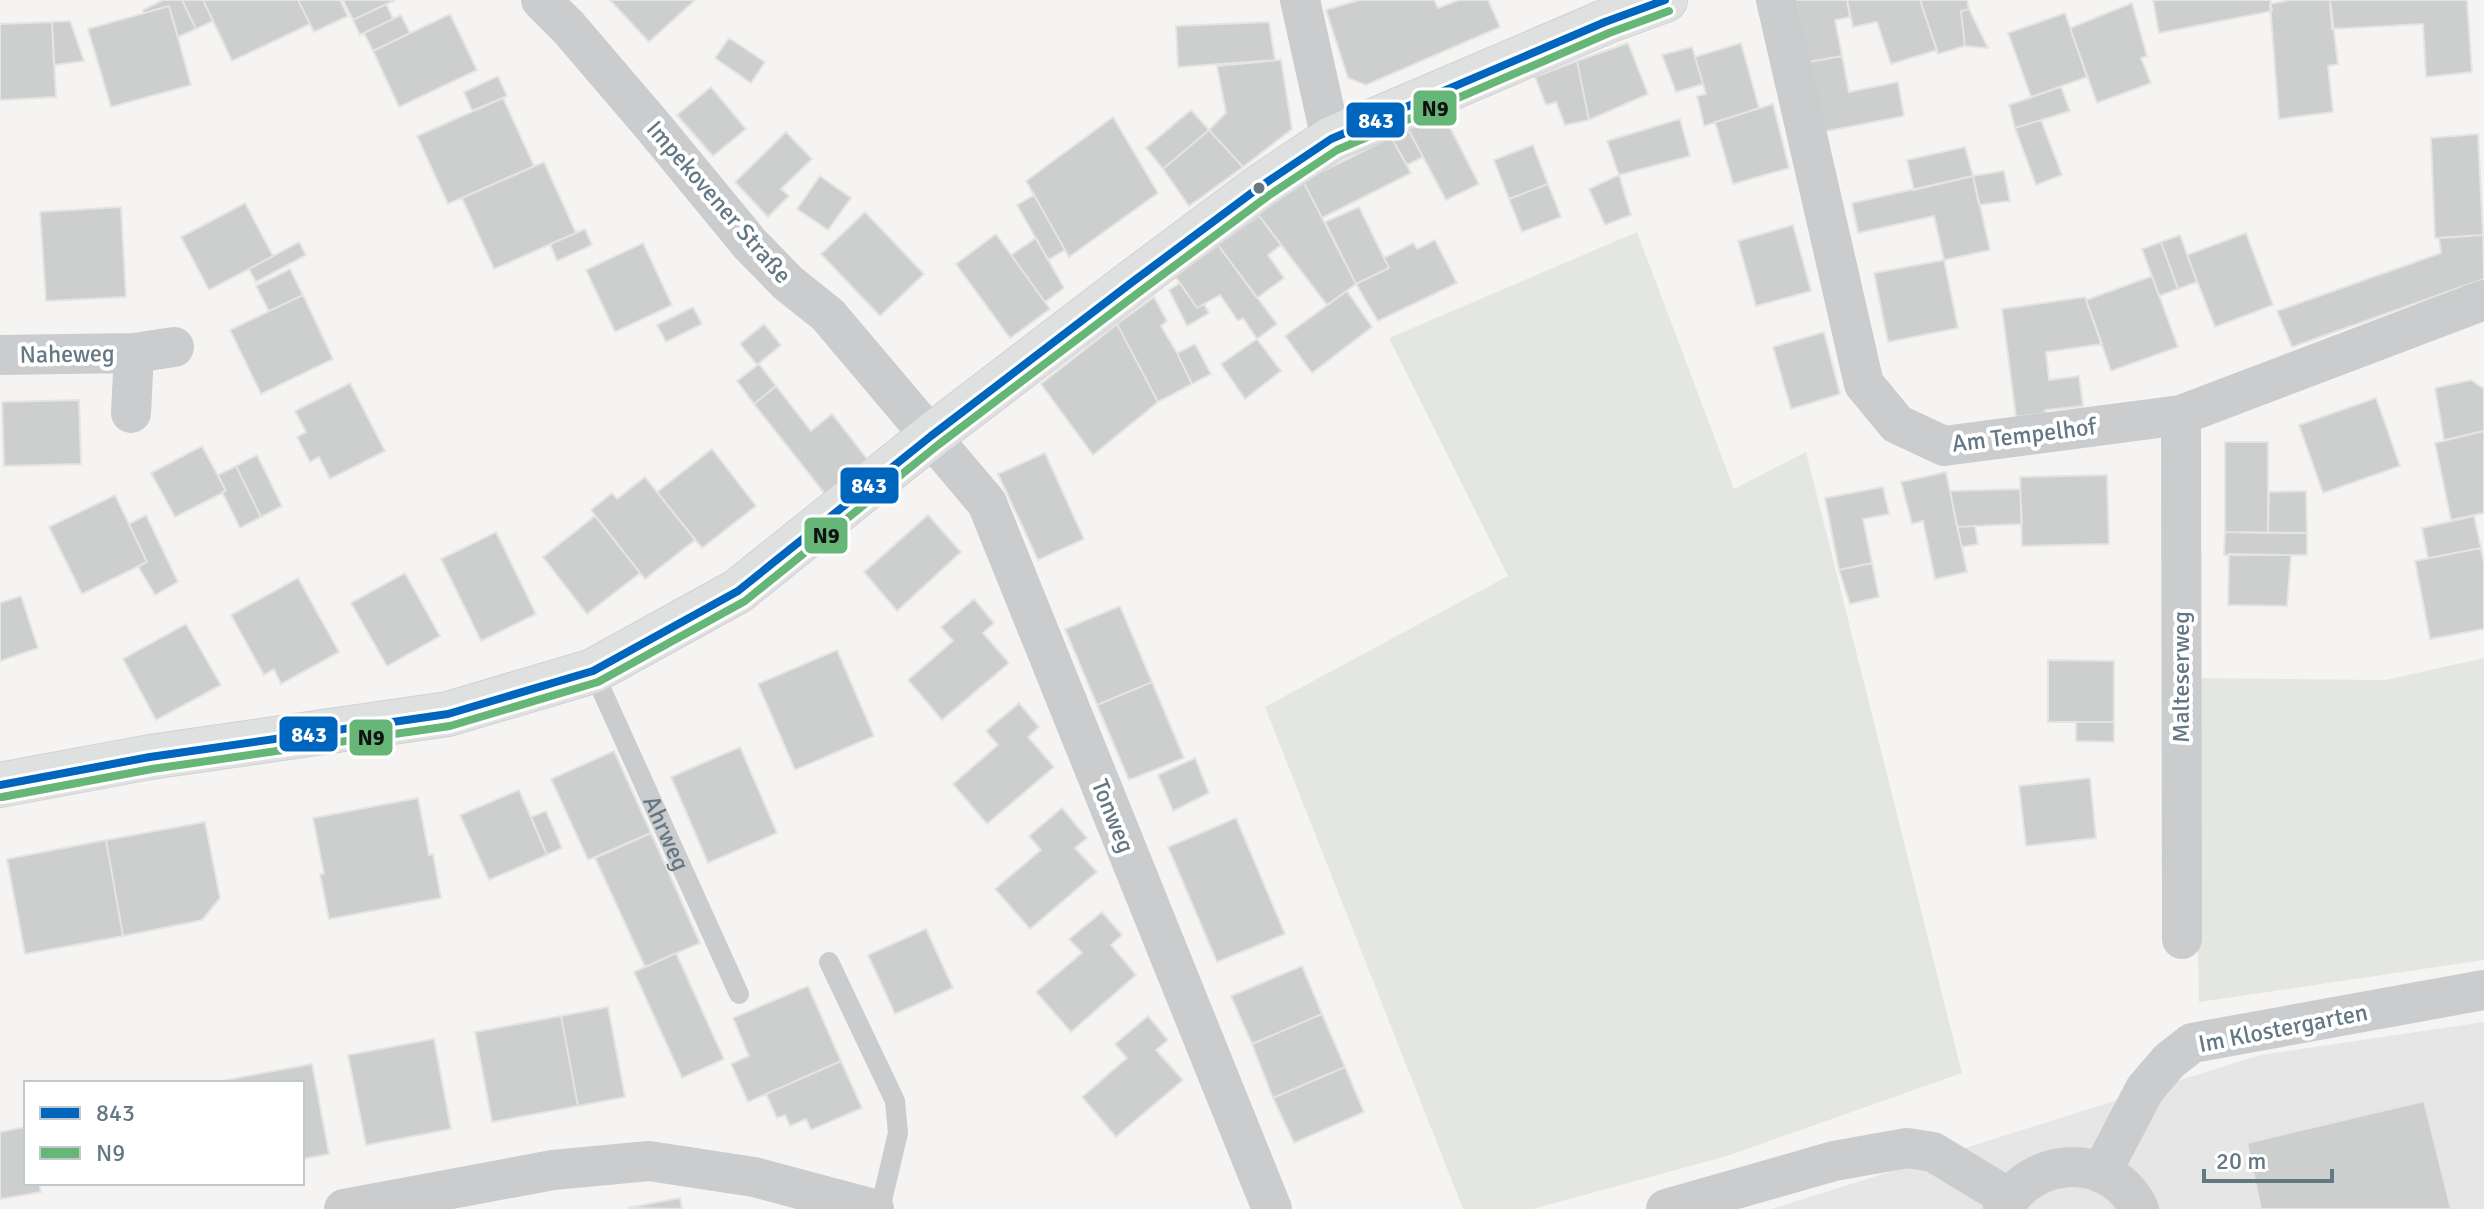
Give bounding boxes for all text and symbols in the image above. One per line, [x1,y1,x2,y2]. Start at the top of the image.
line badge: N9 [1412,89,1458,127]
text: N9 [1421,95,1449,122]
line badge: 843 [1345,101,1406,139]
text: 843 [1358,107,1394,134]
street label: Impekovener Straße [640,114,798,290]
unlabelled marker [1251,180,1267,196]
street label: Naheweg [19,338,115,370]
street label: Am Tempelhof [1950,411,2099,459]
line badge: 843 [839,466,900,505]
text: 843 [851,472,887,499]
line badge: N9 [803,516,849,555]
text: N9 [812,522,840,549]
street label: Malteserweg [2166,611,2196,743]
line badge: 843 [278,715,339,753]
line badge: N9 [348,718,394,757]
text: 843 [291,721,327,748]
text: N9 [357,724,385,751]
street label: Tonweg [1085,775,1141,857]
street label: Ahrweg [636,791,696,875]
street label: Im Klostergarten [2196,997,2370,1059]
legend [24,1081,304,1185]
text: 843 [96,1098,135,1128]
scale bar [2204,1133,2332,1183]
text: N9 [96,1138,125,1168]
text: 20 m [2216,1146,2266,1176]

